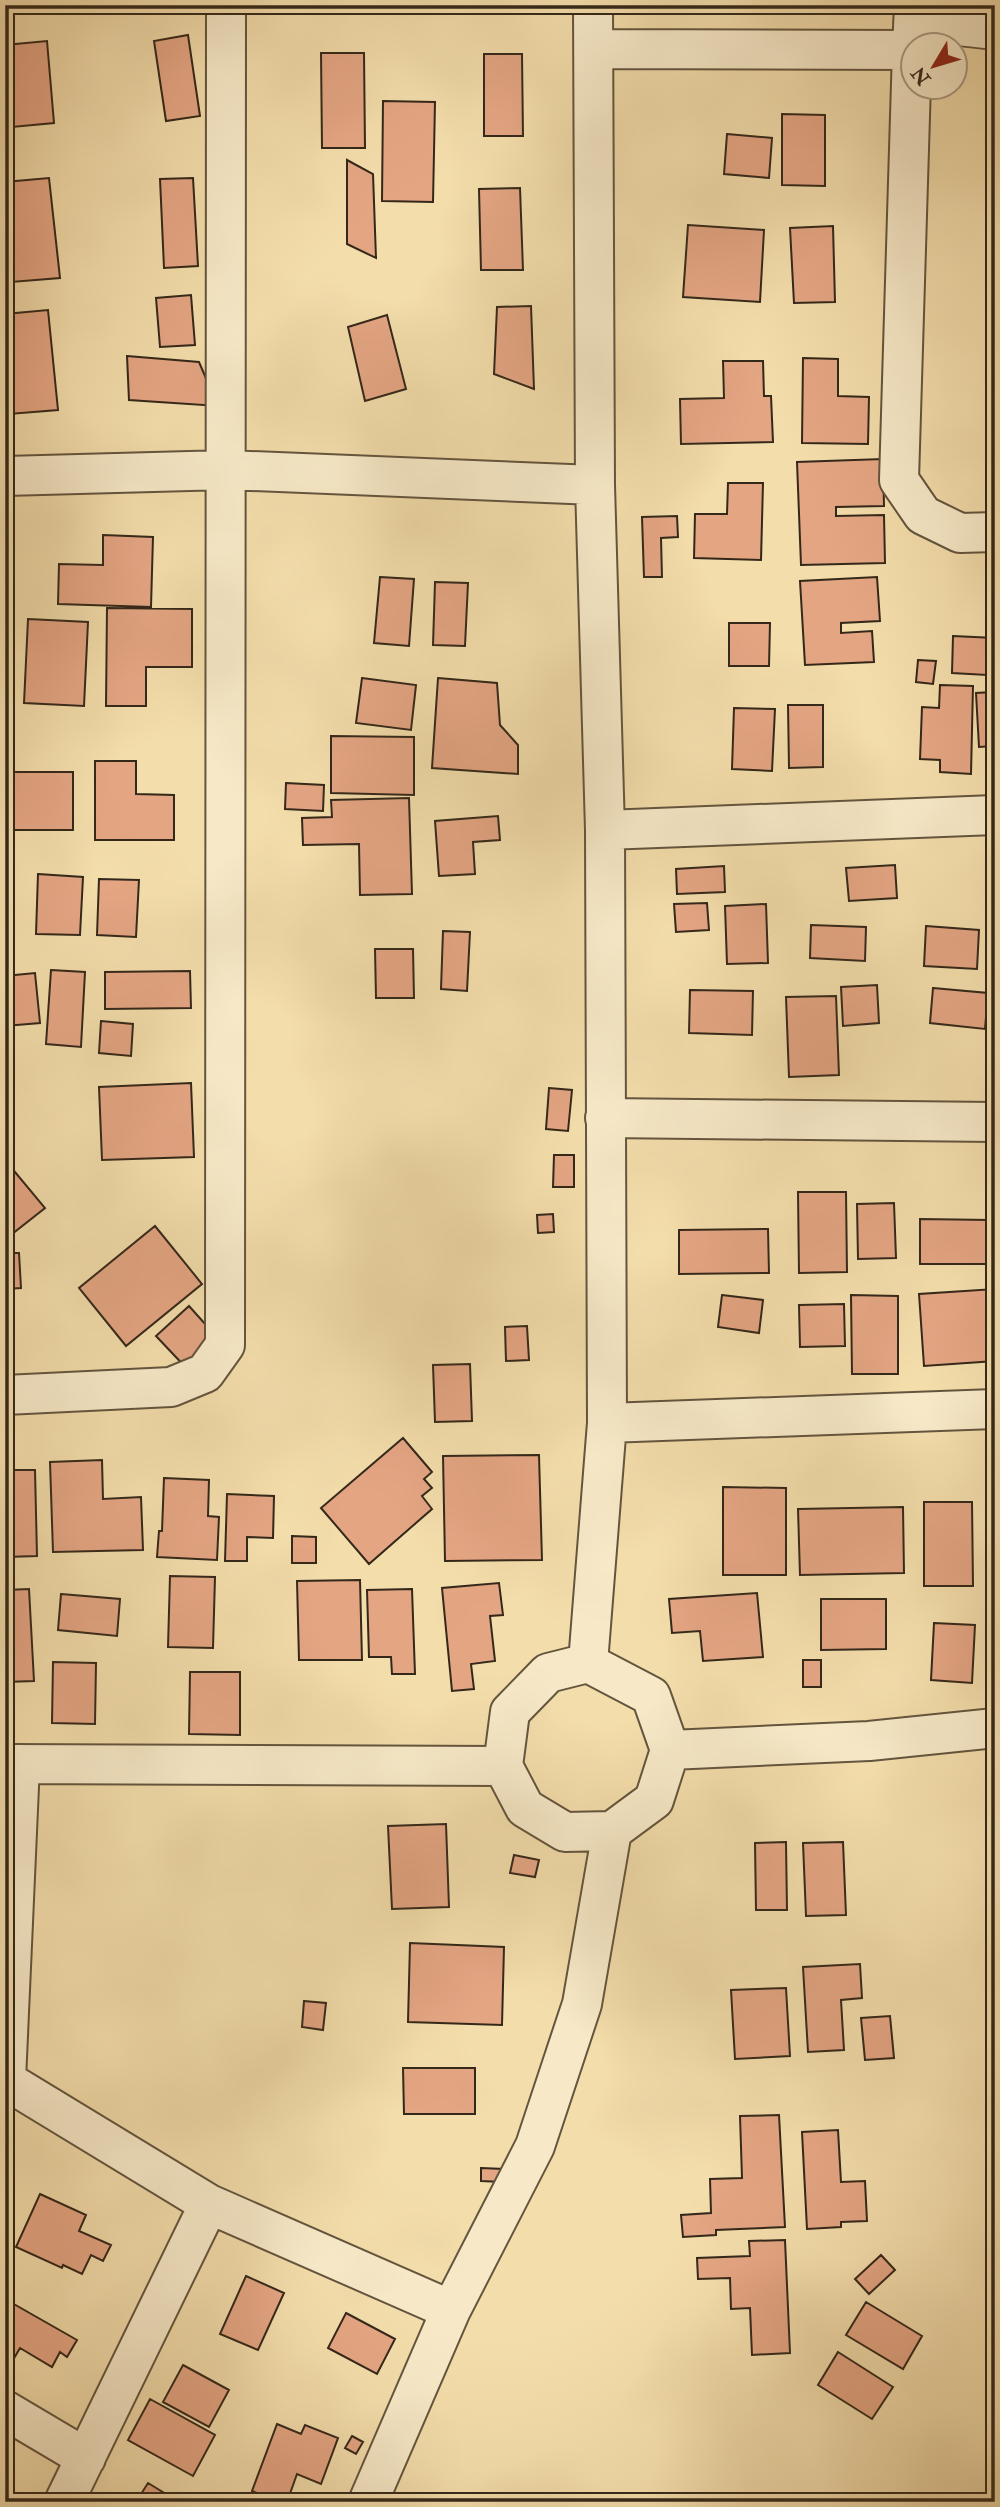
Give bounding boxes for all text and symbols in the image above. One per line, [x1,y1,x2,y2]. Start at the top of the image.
north arrow [898,32,968,102]
text: N [906,61,937,91]

